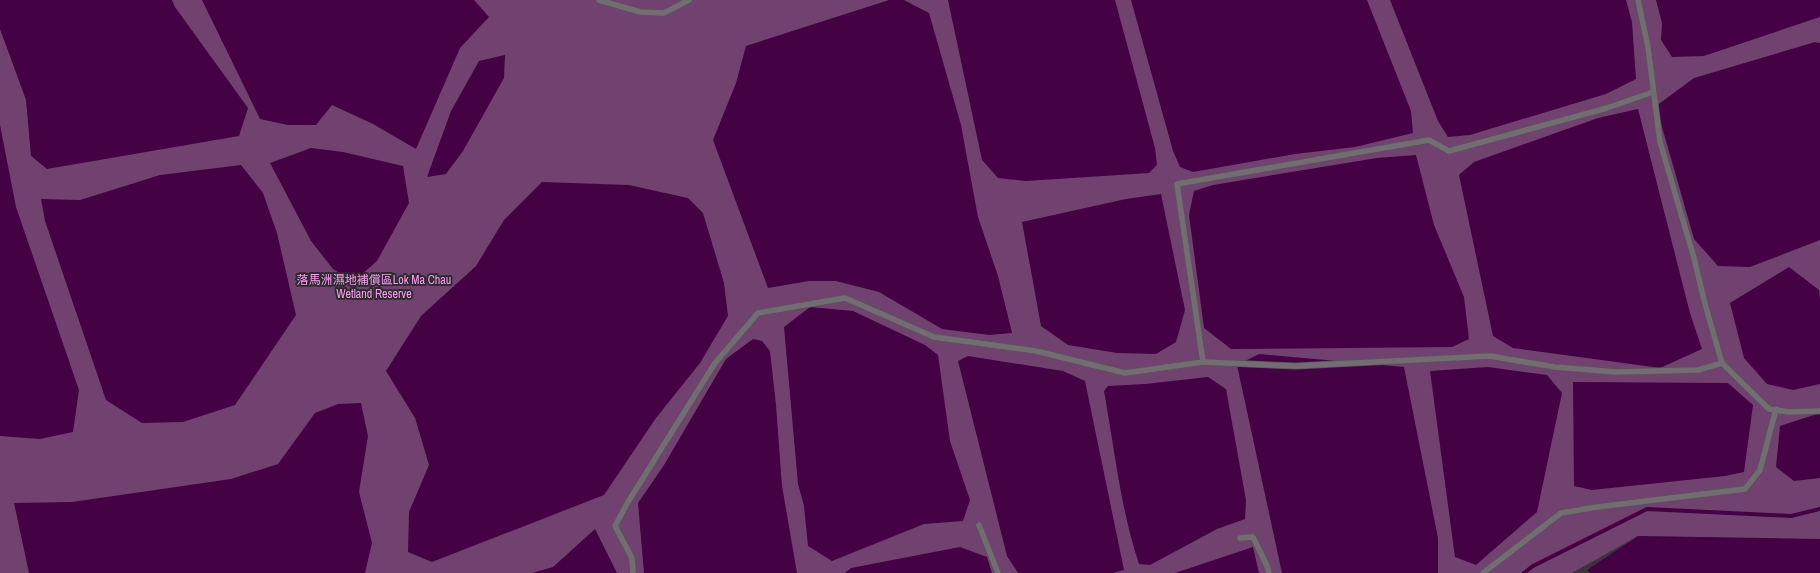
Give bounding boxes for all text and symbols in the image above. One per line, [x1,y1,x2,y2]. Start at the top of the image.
park label: 落馬洲濕地補償區Lok Ma Chau Wetland Reserve [297,272,451,302]

